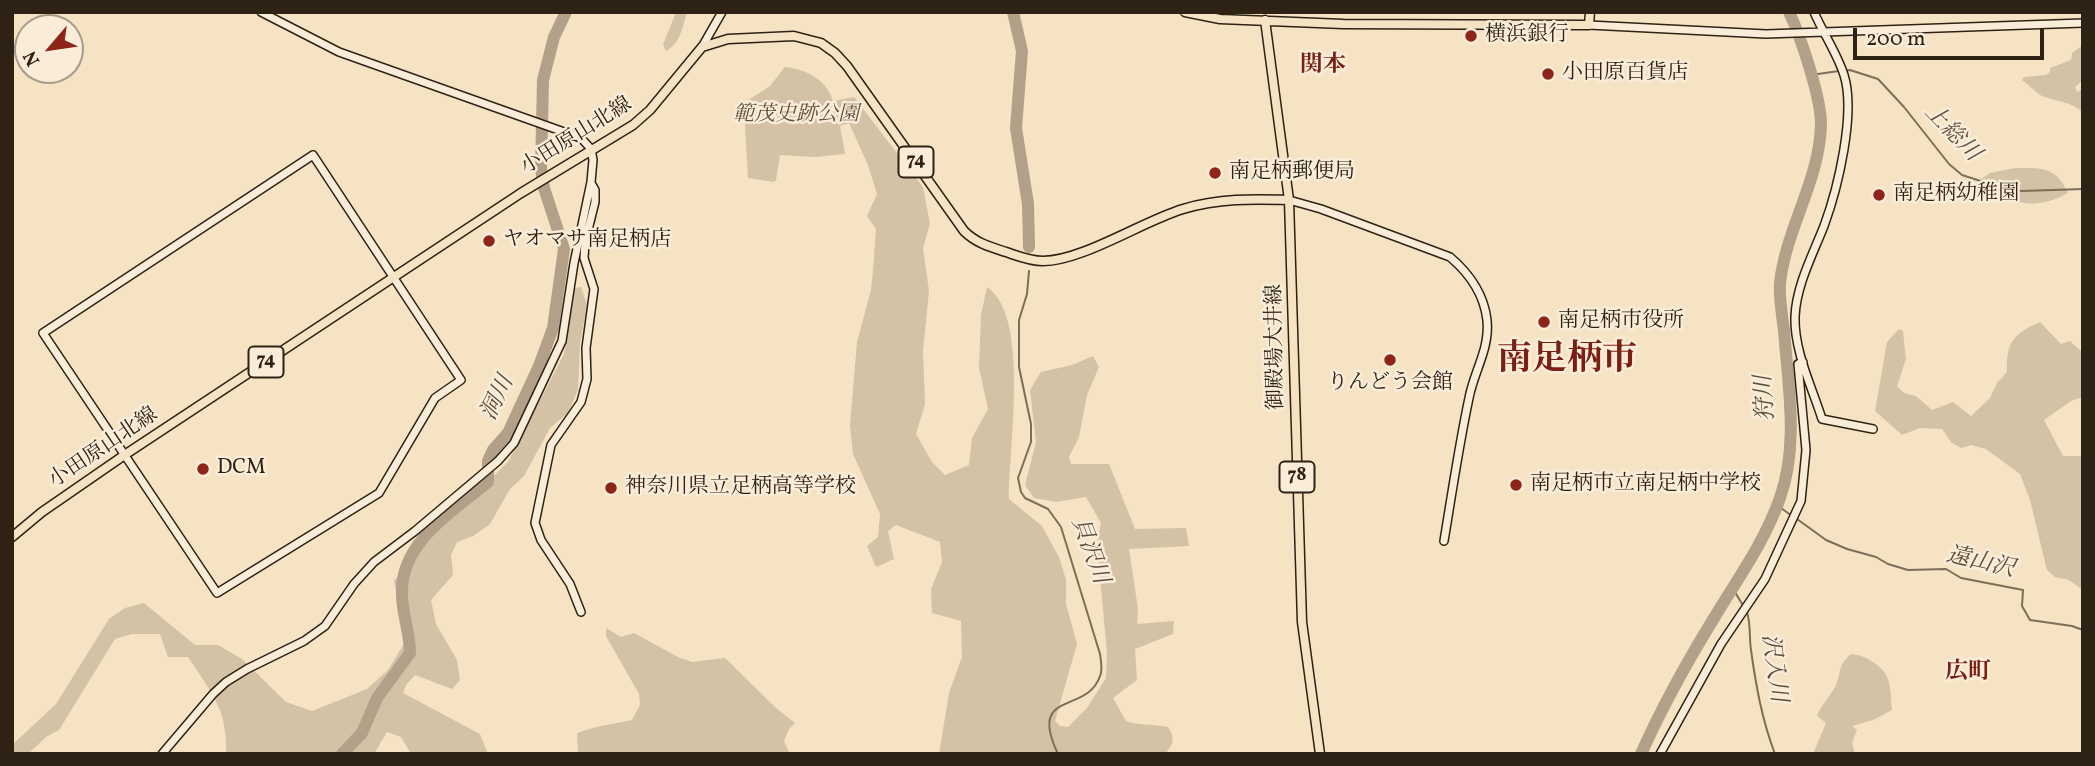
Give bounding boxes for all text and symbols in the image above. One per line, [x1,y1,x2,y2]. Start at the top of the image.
north arrow [14,14,84,84]
scale bar [1857,14,2048,58]
place label: 横浜銀行 [1485,23,1569,49]
text: 200 m [1866,25,1926,54]
marker: 横浜銀行 [1463,28,1479,44]
text: N [18,46,47,71]
district label: 関本 [1300,53,1346,81]
place label: 小田原百貨店 [1562,61,1688,87]
marker: 小田原百貨店 [1540,66,1556,82]
street label: 小田原山北線 [517,93,637,181]
water label: 上総川 [1917,100,1985,168]
park label: 範茂史跡公園 [733,103,859,129]
road number: 74 [898,146,934,178]
place label: 南足柄郵便局 [1229,160,1355,186]
marker: 南足柄郵便局 [1207,165,1223,181]
place label: 南足柄幼稚園 [1893,182,2019,208]
marker: 南足柄幼稚園 [1871,187,1887,203]
place label: ヤオマサ南足柄店 [503,228,671,254]
marker: ヤオマサ南足柄店 [481,233,497,249]
street label: 御殿場大井線 [1263,284,1291,410]
place label: 南足柄市役所 [1558,309,1684,335]
marker: 南足柄市役所 [1536,314,1552,330]
district label: 南足柄市 [1497,342,1637,384]
road number: 74 [248,346,284,378]
marker: りんどう会館 [1382,352,1398,368]
place label: りんどう会館 [1327,371,1453,397]
water label: 洞川 [477,372,521,426]
water label: 狩川 [1752,374,1782,422]
street label: 小田原山北線 [45,403,163,495]
place label: DCM [217,456,266,482]
marker: DCM [195,461,211,477]
road number: 78 [1280,462,1314,492]
place label: 南足柄市立南足柄中学校 [1530,472,1761,498]
place label: 神奈川県立足柄高等学校 [625,475,856,501]
marker: 南足柄市立南足柄中学校 [1508,477,1524,493]
marker: 神奈川県立足柄高等学校 [603,480,619,496]
water label: 貝沢川 [1063,514,1113,588]
water label: 遠山沢 [1943,543,2017,585]
water label: 沢入川 [1754,632,1790,704]
district label: 広町 [1945,660,1991,688]

